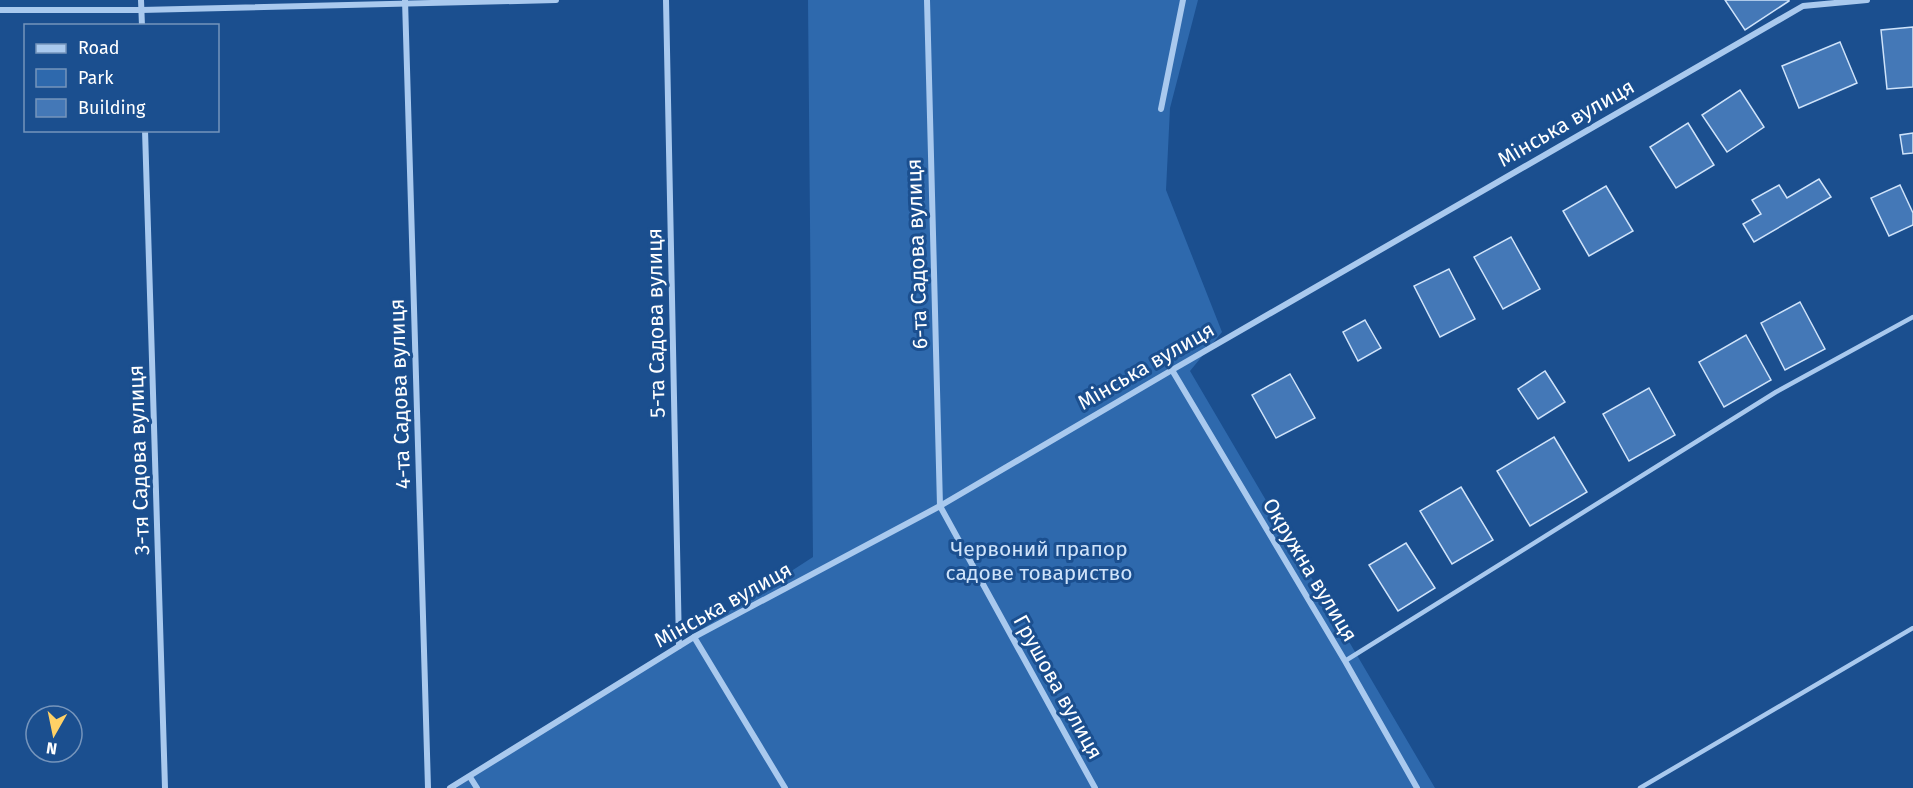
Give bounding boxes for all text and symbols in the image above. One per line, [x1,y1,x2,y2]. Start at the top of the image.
legend [24,24,219,132]
text: Road [78,37,120,59]
text: Park [78,67,114,89]
street label: Мінська вулиця [1493,73,1639,173]
text: Building [78,97,146,119]
street label: 6-та Садова вулиця [901,158,933,350]
street label: 5-та Садова вулиця [641,228,671,418]
street label: 4-та Садова вулиця [384,298,416,490]
street label: Мінська вулиця [1073,316,1219,416]
street label: 3-тя Садова вулиця [123,364,155,556]
street label: Окружна вулиця [1257,493,1363,647]
park label: Червоний прапор садове товариство [946,536,1132,586]
street label: Мінська вулиця [650,556,796,654]
street label: Грушова вулиця [1008,610,1108,764]
north arrow [24,704,84,764]
text: N [45,738,58,759]

